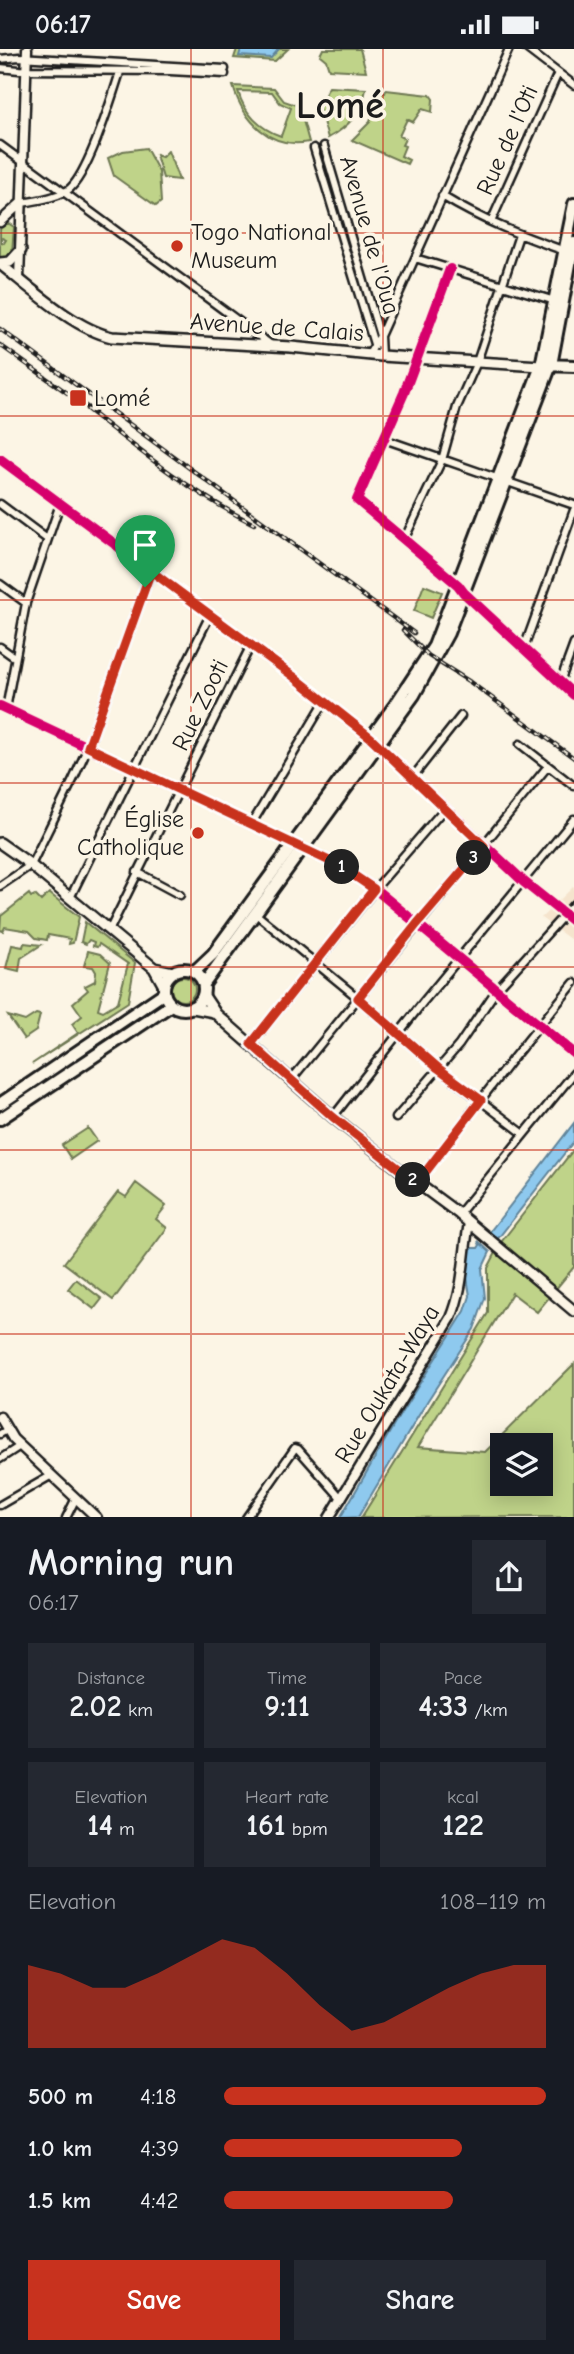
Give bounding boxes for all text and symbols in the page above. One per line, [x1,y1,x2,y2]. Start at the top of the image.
text: 06:17 [35,10,91,40]
street label: Rue de l'Oti [470,81,544,199]
district label: Lomé [296,84,384,128]
street label: Avenue de l'Oua [334,152,406,318]
place label: Togo National Museum [191,218,332,274]
marker: Togo National Museum [169,238,185,254]
street label: Avenue de Calais [189,307,365,347]
place label: Lomé [94,384,150,412]
marker: Lomé [68,388,88,408]
pin [115,515,175,587]
icon: arrive [126,526,164,564]
street label: Rue Zooti [166,655,234,755]
place label: Église Catholique [77,805,184,861]
marker: Église Catholique [190,825,206,841]
pin: 3 [456,841,491,875]
text: 3 [469,846,478,868]
pin: 1 [324,849,360,885]
text: 1 [338,855,345,877]
pin: 2 [396,1163,430,1197]
text: 2 [408,1168,417,1190]
street label: Rue Oukata-Waya [329,1300,445,1468]
map controls [490,1433,553,1496]
button: layers [490,1433,553,1496]
button: share [472,1540,546,1614]
text: Morning run [28,1541,234,1585]
text: 06:17 [28,1589,79,1616]
text: Distance [77,1667,145,1689]
text: Time [267,1667,307,1689]
text: Pace [444,1667,482,1689]
text: 2.02 [69,1689,122,1724]
text: 9:11 [264,1689,310,1724]
text: 4:33 [418,1689,468,1724]
text: km [122,1699,153,1721]
text: /km [468,1699,508,1721]
text: Elevation [75,1786,147,1808]
text: Heart rate [245,1786,329,1808]
text: kcal [447,1786,479,1808]
text: 14 [87,1808,113,1843]
text: 161 [246,1808,285,1843]
text: 122 [442,1808,484,1843]
text: m [113,1818,135,1840]
text: bpm [285,1818,328,1840]
text: Elevation [28,1888,116,1915]
text: 108–119 m [440,1888,546,1915]
text: 500 m [28,2083,93,2110]
text: 4:18 [140,2083,176,2110]
text: 1.0 km [28,2135,92,2162]
text: 4:39 [140,2135,179,2162]
text: 1.5 km [28,2187,91,2214]
text: 4:42 [140,2187,178,2214]
button: Save [28,2260,280,2340]
button: Share [294,2260,546,2340]

